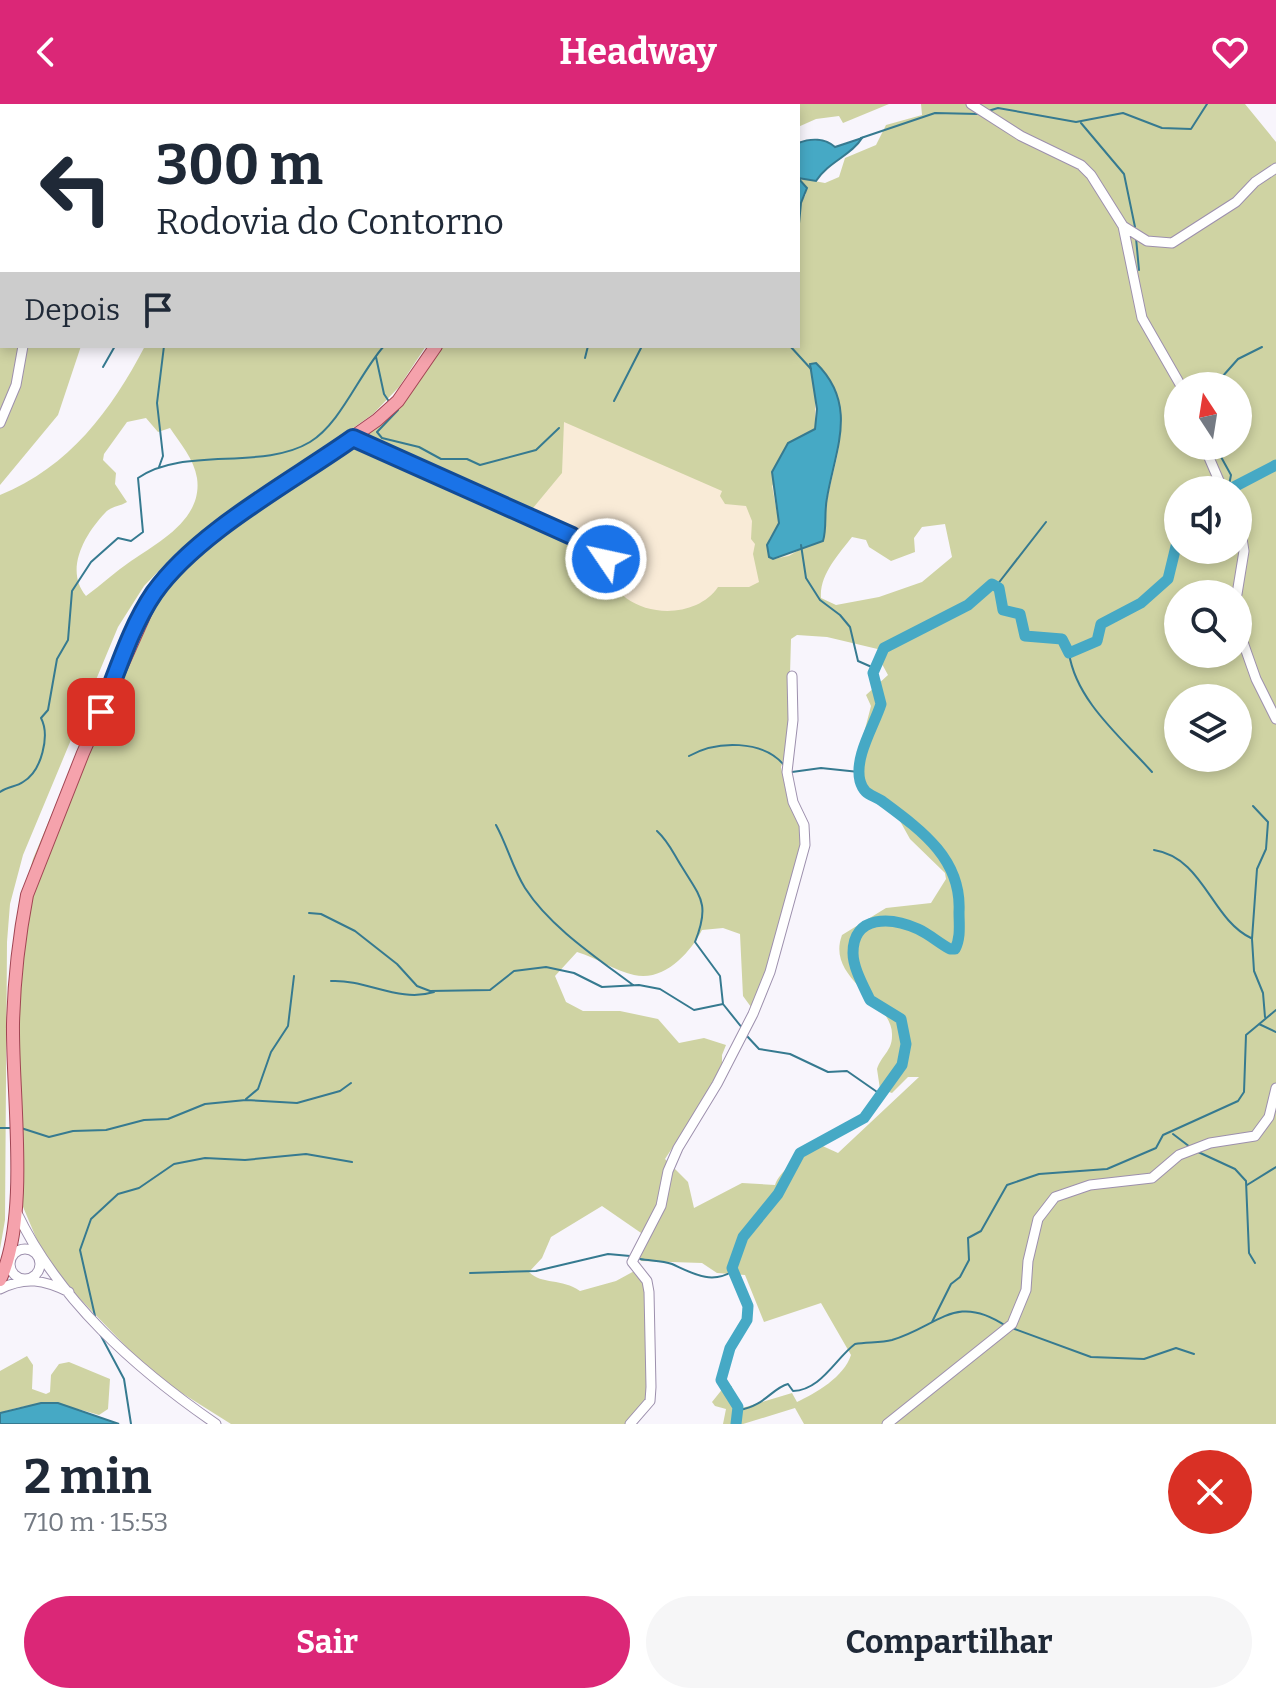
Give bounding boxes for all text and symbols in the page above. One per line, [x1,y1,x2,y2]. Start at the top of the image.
icon: back [24,30,68,74]
text: Headway [559,30,717,74]
icon: heart [1208,30,1252,74]
text: 300 m [156,132,323,199]
icon: left [24,136,128,240]
text: Rodovia do Contorno [156,200,504,244]
icon: arrive [136,288,180,332]
text: Depois [24,292,120,328]
north arrow [1164,372,1252,460]
map controls [1164,372,1252,772]
button: sound [1164,476,1252,564]
position arrow [564,517,648,601]
button: search [1164,580,1252,668]
pin [67,678,135,746]
button: layers [1164,684,1252,772]
icon: arrive [79,690,123,734]
text: 2 min [24,1448,152,1506]
button: close [1168,1450,1252,1534]
text: 710 m · 15:53 [24,1507,168,1538]
button: Sair [24,1596,630,1688]
button: Compartilhar [646,1596,1252,1688]

